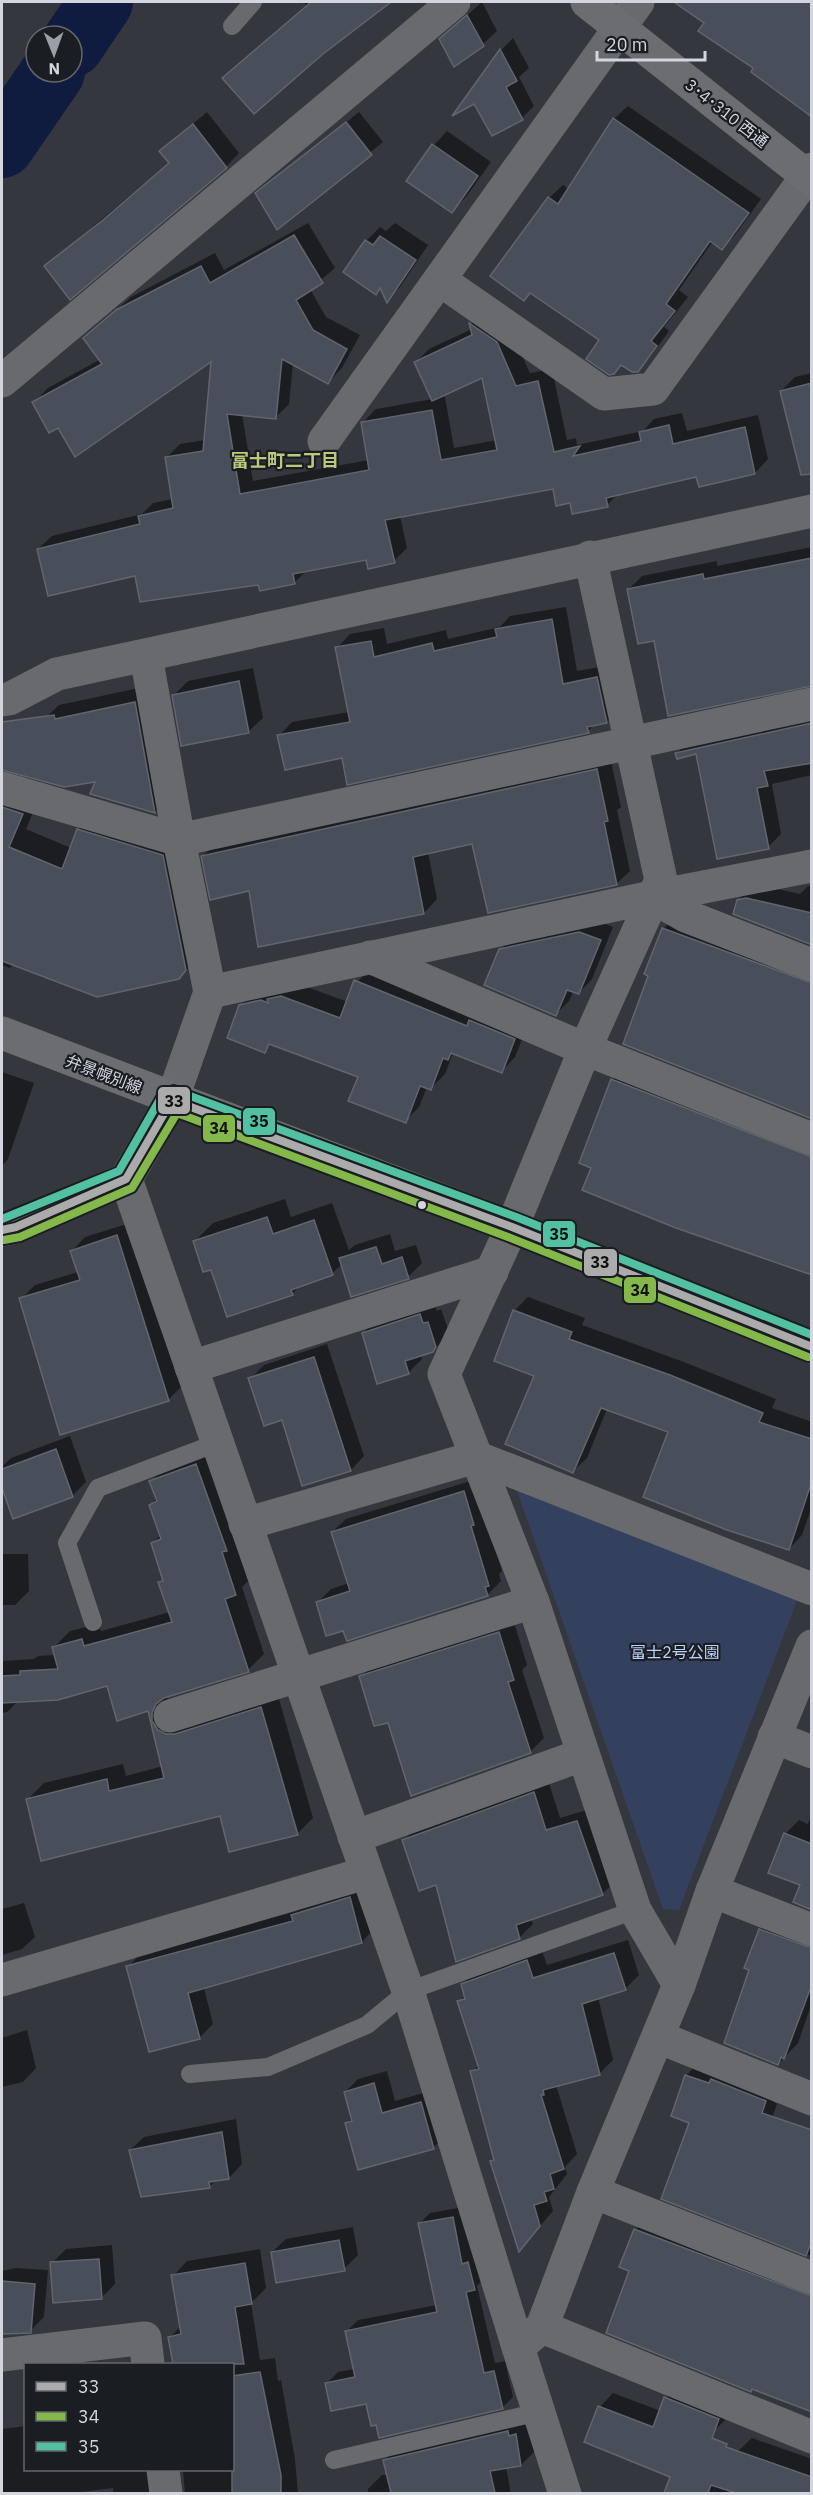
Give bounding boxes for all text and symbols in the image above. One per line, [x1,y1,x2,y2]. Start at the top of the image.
north arrow [24,24,84,84]
scale bar [597,24,705,62]
text: 20 m [606,33,648,56]
text: N [48,59,60,79]
street label: 3･4･310 西通 [682,74,772,152]
district label: 富士町二丁目 [231,449,339,472]
street label: 弁景幌別線 [63,1050,145,1098]
line badge: 33 [157,1086,191,1115]
text: 33 [164,1091,184,1111]
line badge: 35 [242,1107,276,1136]
text: 35 [249,1111,269,1131]
line badge: 34 [202,1114,236,1143]
text: 34 [209,1118,229,1138]
unlabelled marker [416,1199,428,1211]
line badge: 35 [542,1220,576,1248]
text: 35 [549,1224,569,1244]
line badge: 33 [583,1248,618,1277]
text: 33 [590,1252,610,1272]
line badge: 34 [623,1276,657,1304]
text: 34 [630,1280,650,1300]
park label: 富士2号公園 [630,1642,720,1662]
legend [24,2363,234,2471]
text: 33 [78,2375,100,2398]
text: 34 [78,2405,100,2428]
text: 35 [78,2435,100,2458]

